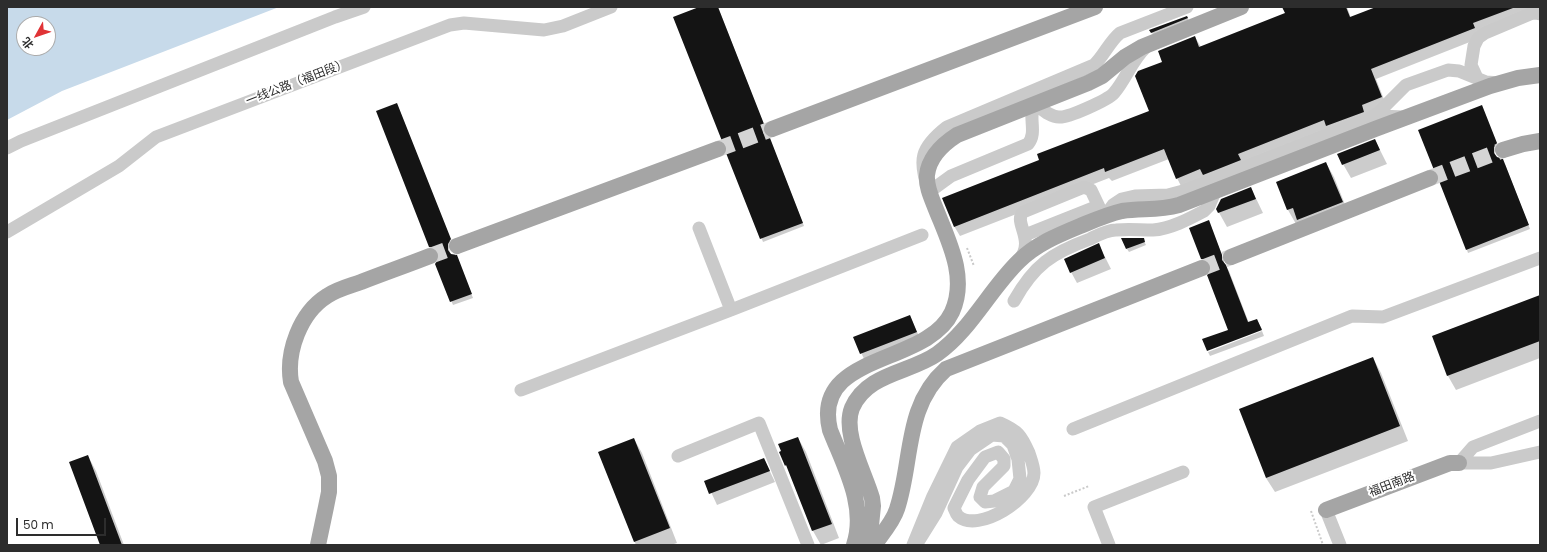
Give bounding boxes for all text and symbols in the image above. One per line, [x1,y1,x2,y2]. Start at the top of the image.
north arrow [16,16,56,56]
text: 北 [18,34,37,52]
street label: 一线公路（福田段） [244,57,350,109]
street label: 福田南路 [1367,470,1417,500]
scale bar [18,510,108,536]
text: 50 m [23,516,54,533]

